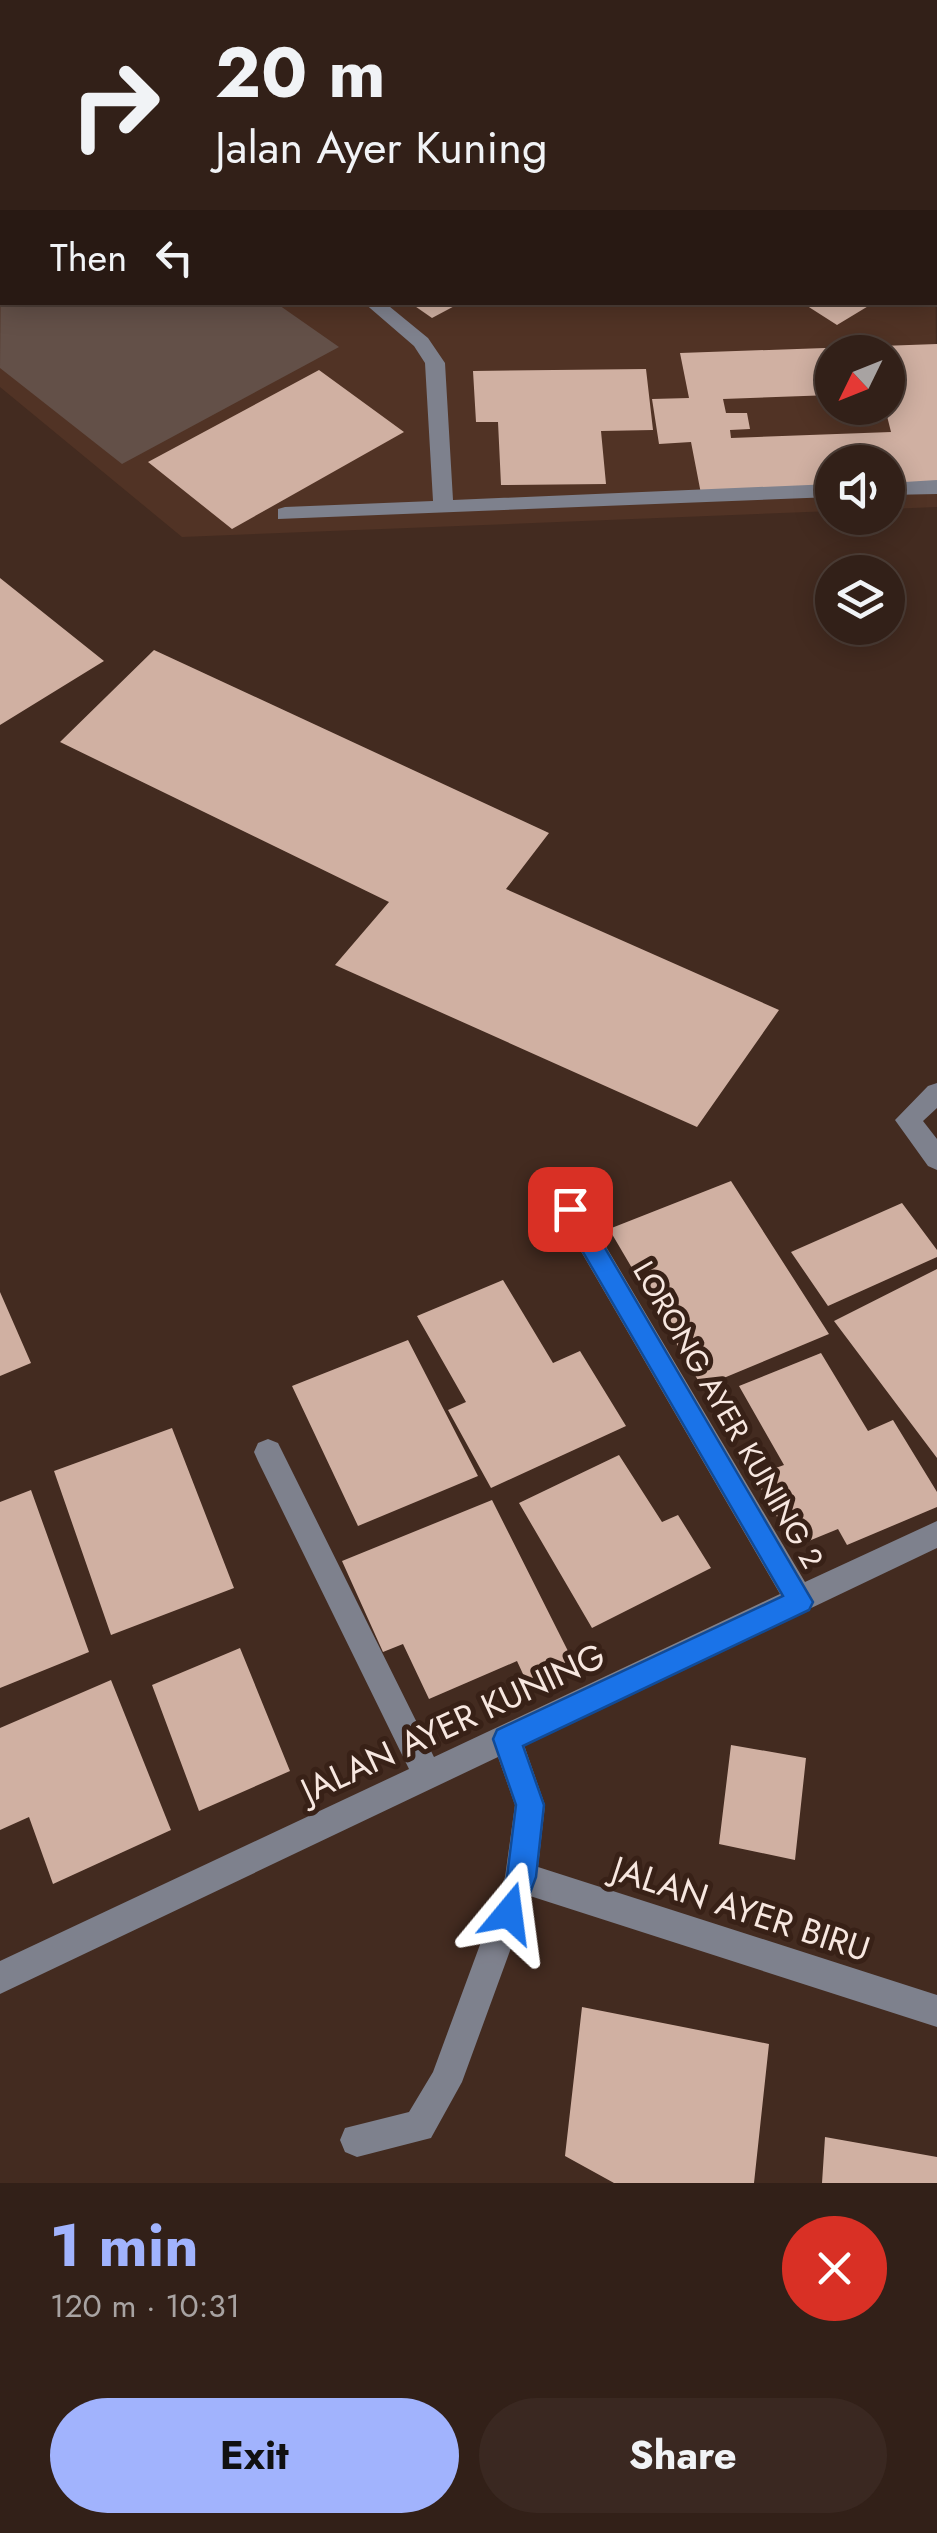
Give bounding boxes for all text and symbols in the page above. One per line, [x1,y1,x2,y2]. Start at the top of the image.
text: 20 m [215,22,386,123]
icon: right [50,40,180,170]
text: Jalan Ayer Kuning [215,115,548,180]
text: Then [50,230,127,285]
icon: left [147,230,202,285]
north arrow [815,335,905,425]
map controls [815,335,905,645]
button: sound [815,445,905,535]
button: layers [815,555,905,645]
pin [528,1167,613,1252]
icon: arrive [543,1182,598,1237]
street label: LORONG AYER KUNING 2 [623,1253,834,1576]
street label: JALAN AYER KUNING [289,1631,613,1817]
street label: JALAN AYER BIRU [602,1843,876,1974]
position arrow [457,1861,561,1965]
text: 1 min [50,2202,199,2289]
button: close [782,2216,887,2321]
text: 120 m · 10:31 [50,2283,240,2329]
button: Exit [50,2398,459,2513]
button: Share [479,2398,887,2513]

